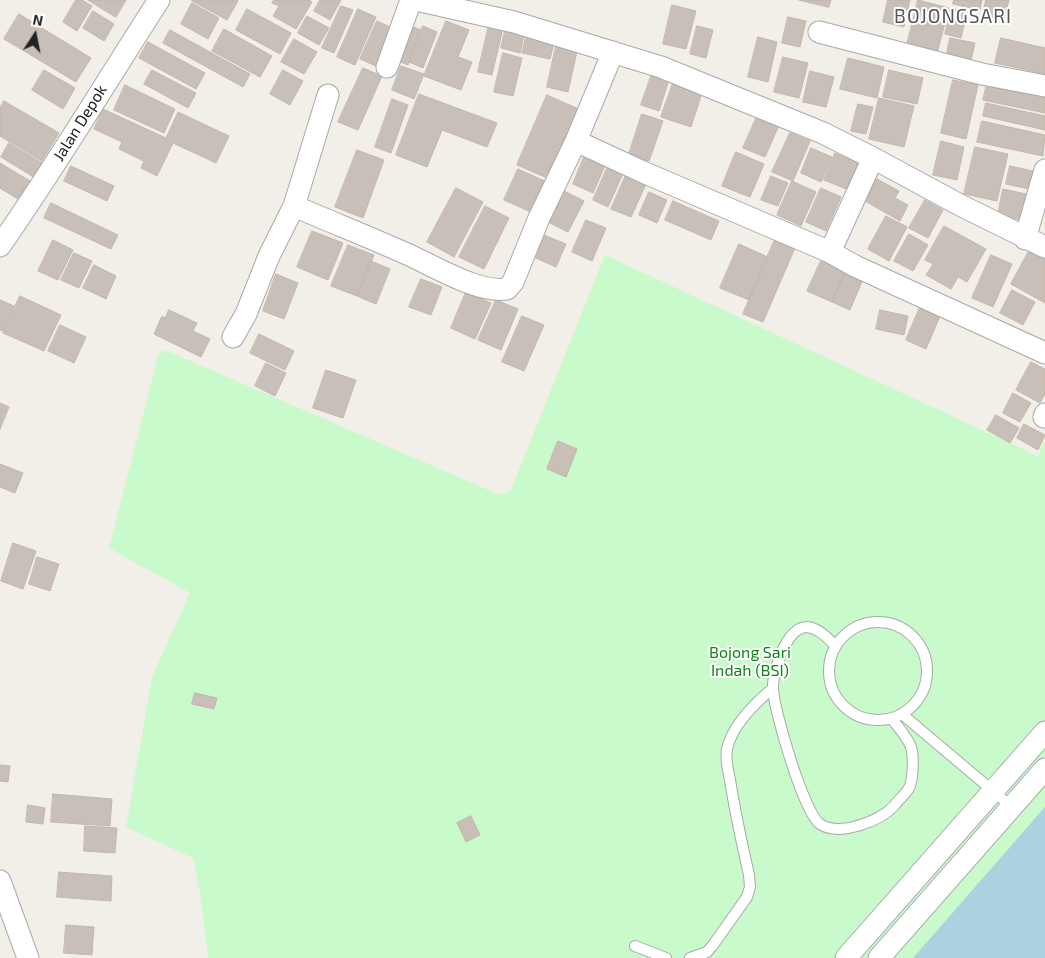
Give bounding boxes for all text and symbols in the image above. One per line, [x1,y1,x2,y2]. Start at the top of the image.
district label: BOJONGSARI [893,6,1013,28]
north arrow [10,10,60,60]
text: N [31,10,45,29]
street label: Jalan Depok [49,81,111,165]
park label: Bojong Sari Indah (BSI) [709,643,791,681]

